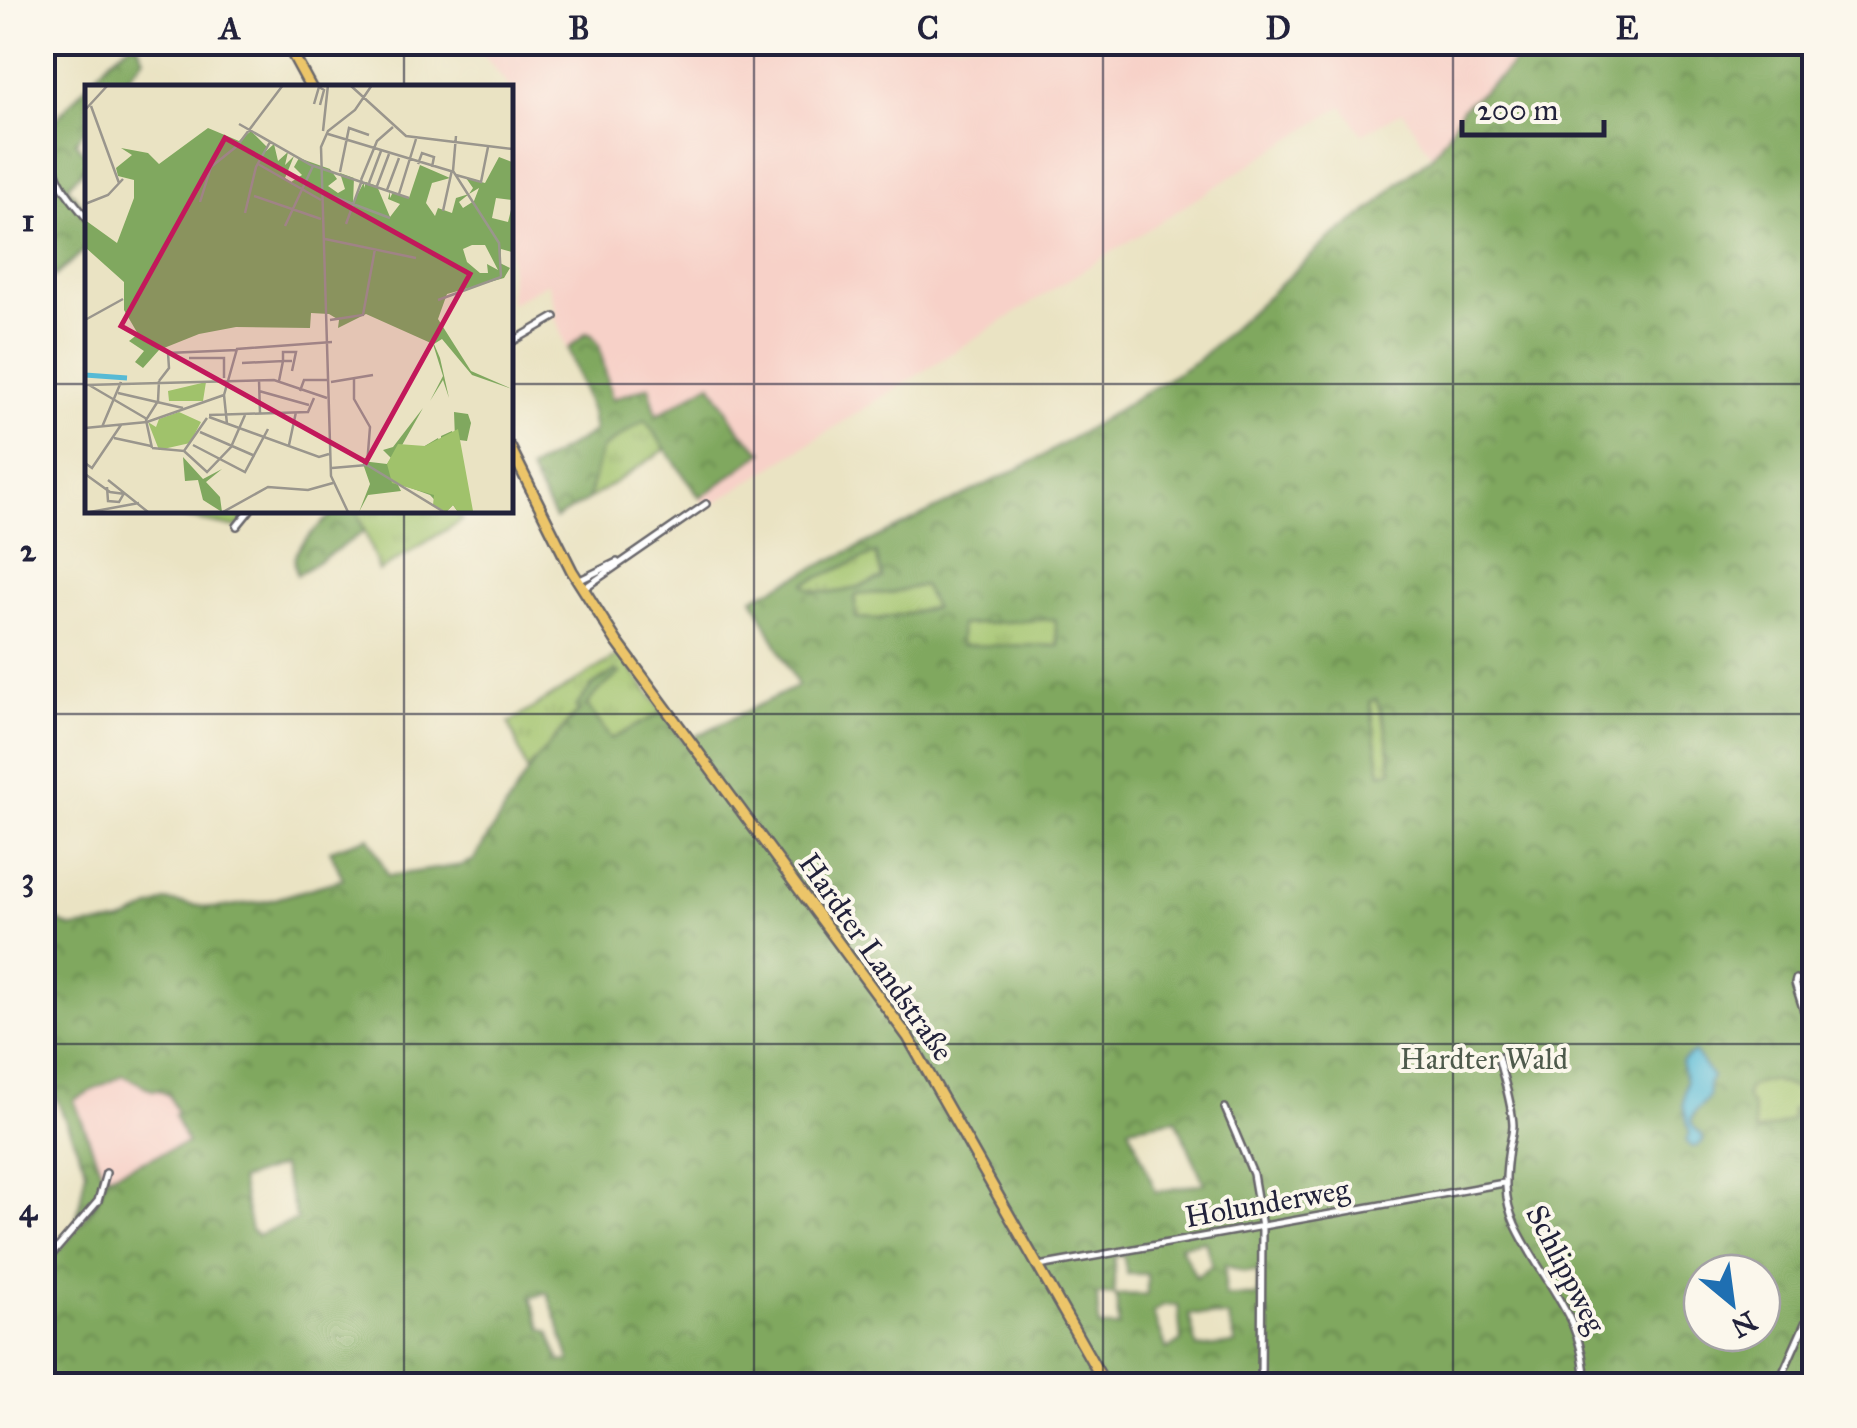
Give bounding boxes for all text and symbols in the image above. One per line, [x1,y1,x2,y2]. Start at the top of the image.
text: A [217,9,241,48]
text: B [568,9,590,48]
text: C [917,9,939,48]
text: D [1265,9,1291,48]
text: E [1616,9,1639,48]
scale bar [1462,75,1604,137]
inset map [85,85,512,512]
text: 200 m [1477,92,1558,128]
text: 1 [22,201,35,240]
text: 2 [20,531,37,570]
street label: Hardter Landstraße [791,846,961,1068]
text: 3 [22,860,34,899]
park label: Hardter Wald [1400,1041,1568,1077]
street label: Holunderweg [1182,1171,1353,1235]
text: 4 [19,1190,38,1229]
street label: Schlippweg [1518,1199,1614,1340]
north arrow [1682,1253,1782,1353]
text: N [1725,1303,1763,1346]

